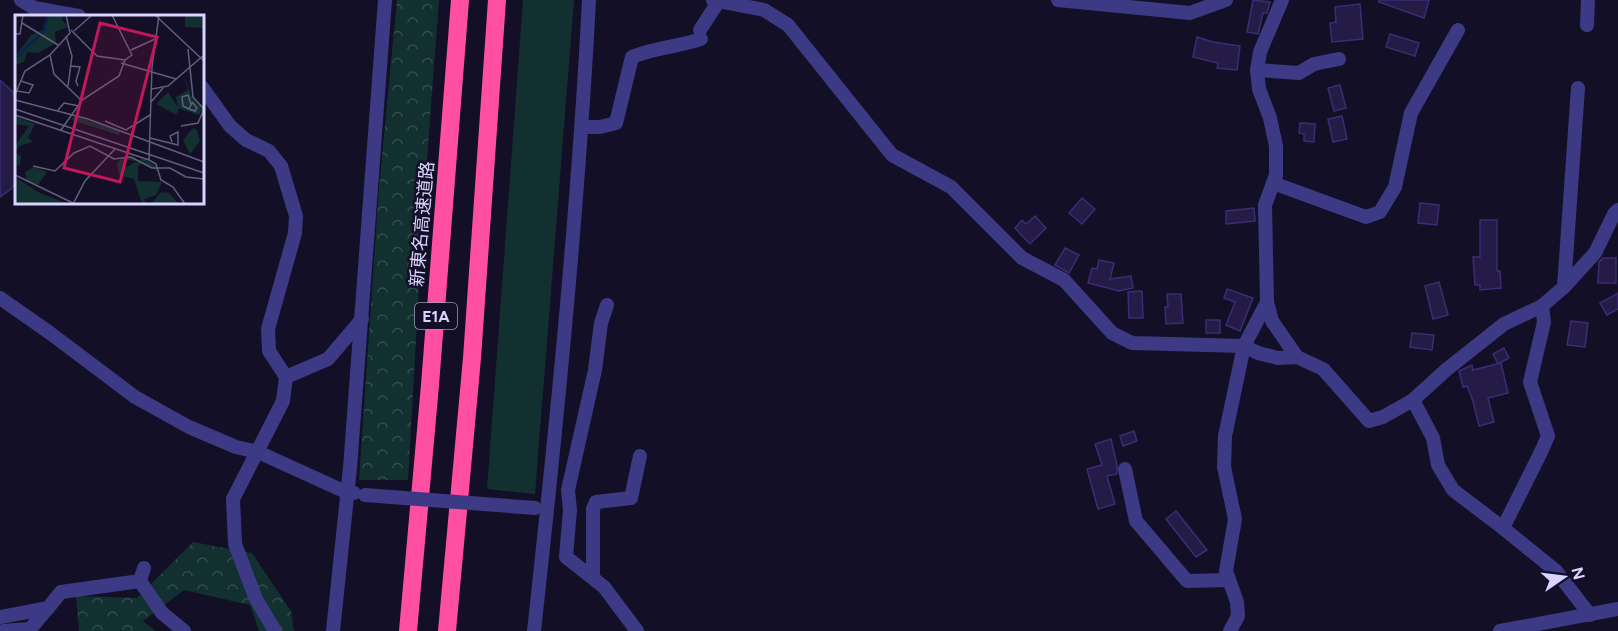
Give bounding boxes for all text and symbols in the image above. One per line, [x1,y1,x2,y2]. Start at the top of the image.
inset map [15,15,204,204]
street label: 新東名高速道路 [406,160,438,288]
road number: E1A [415,303,457,329]
north arrow [1534,547,1594,607]
text: N [1567,565,1589,582]

